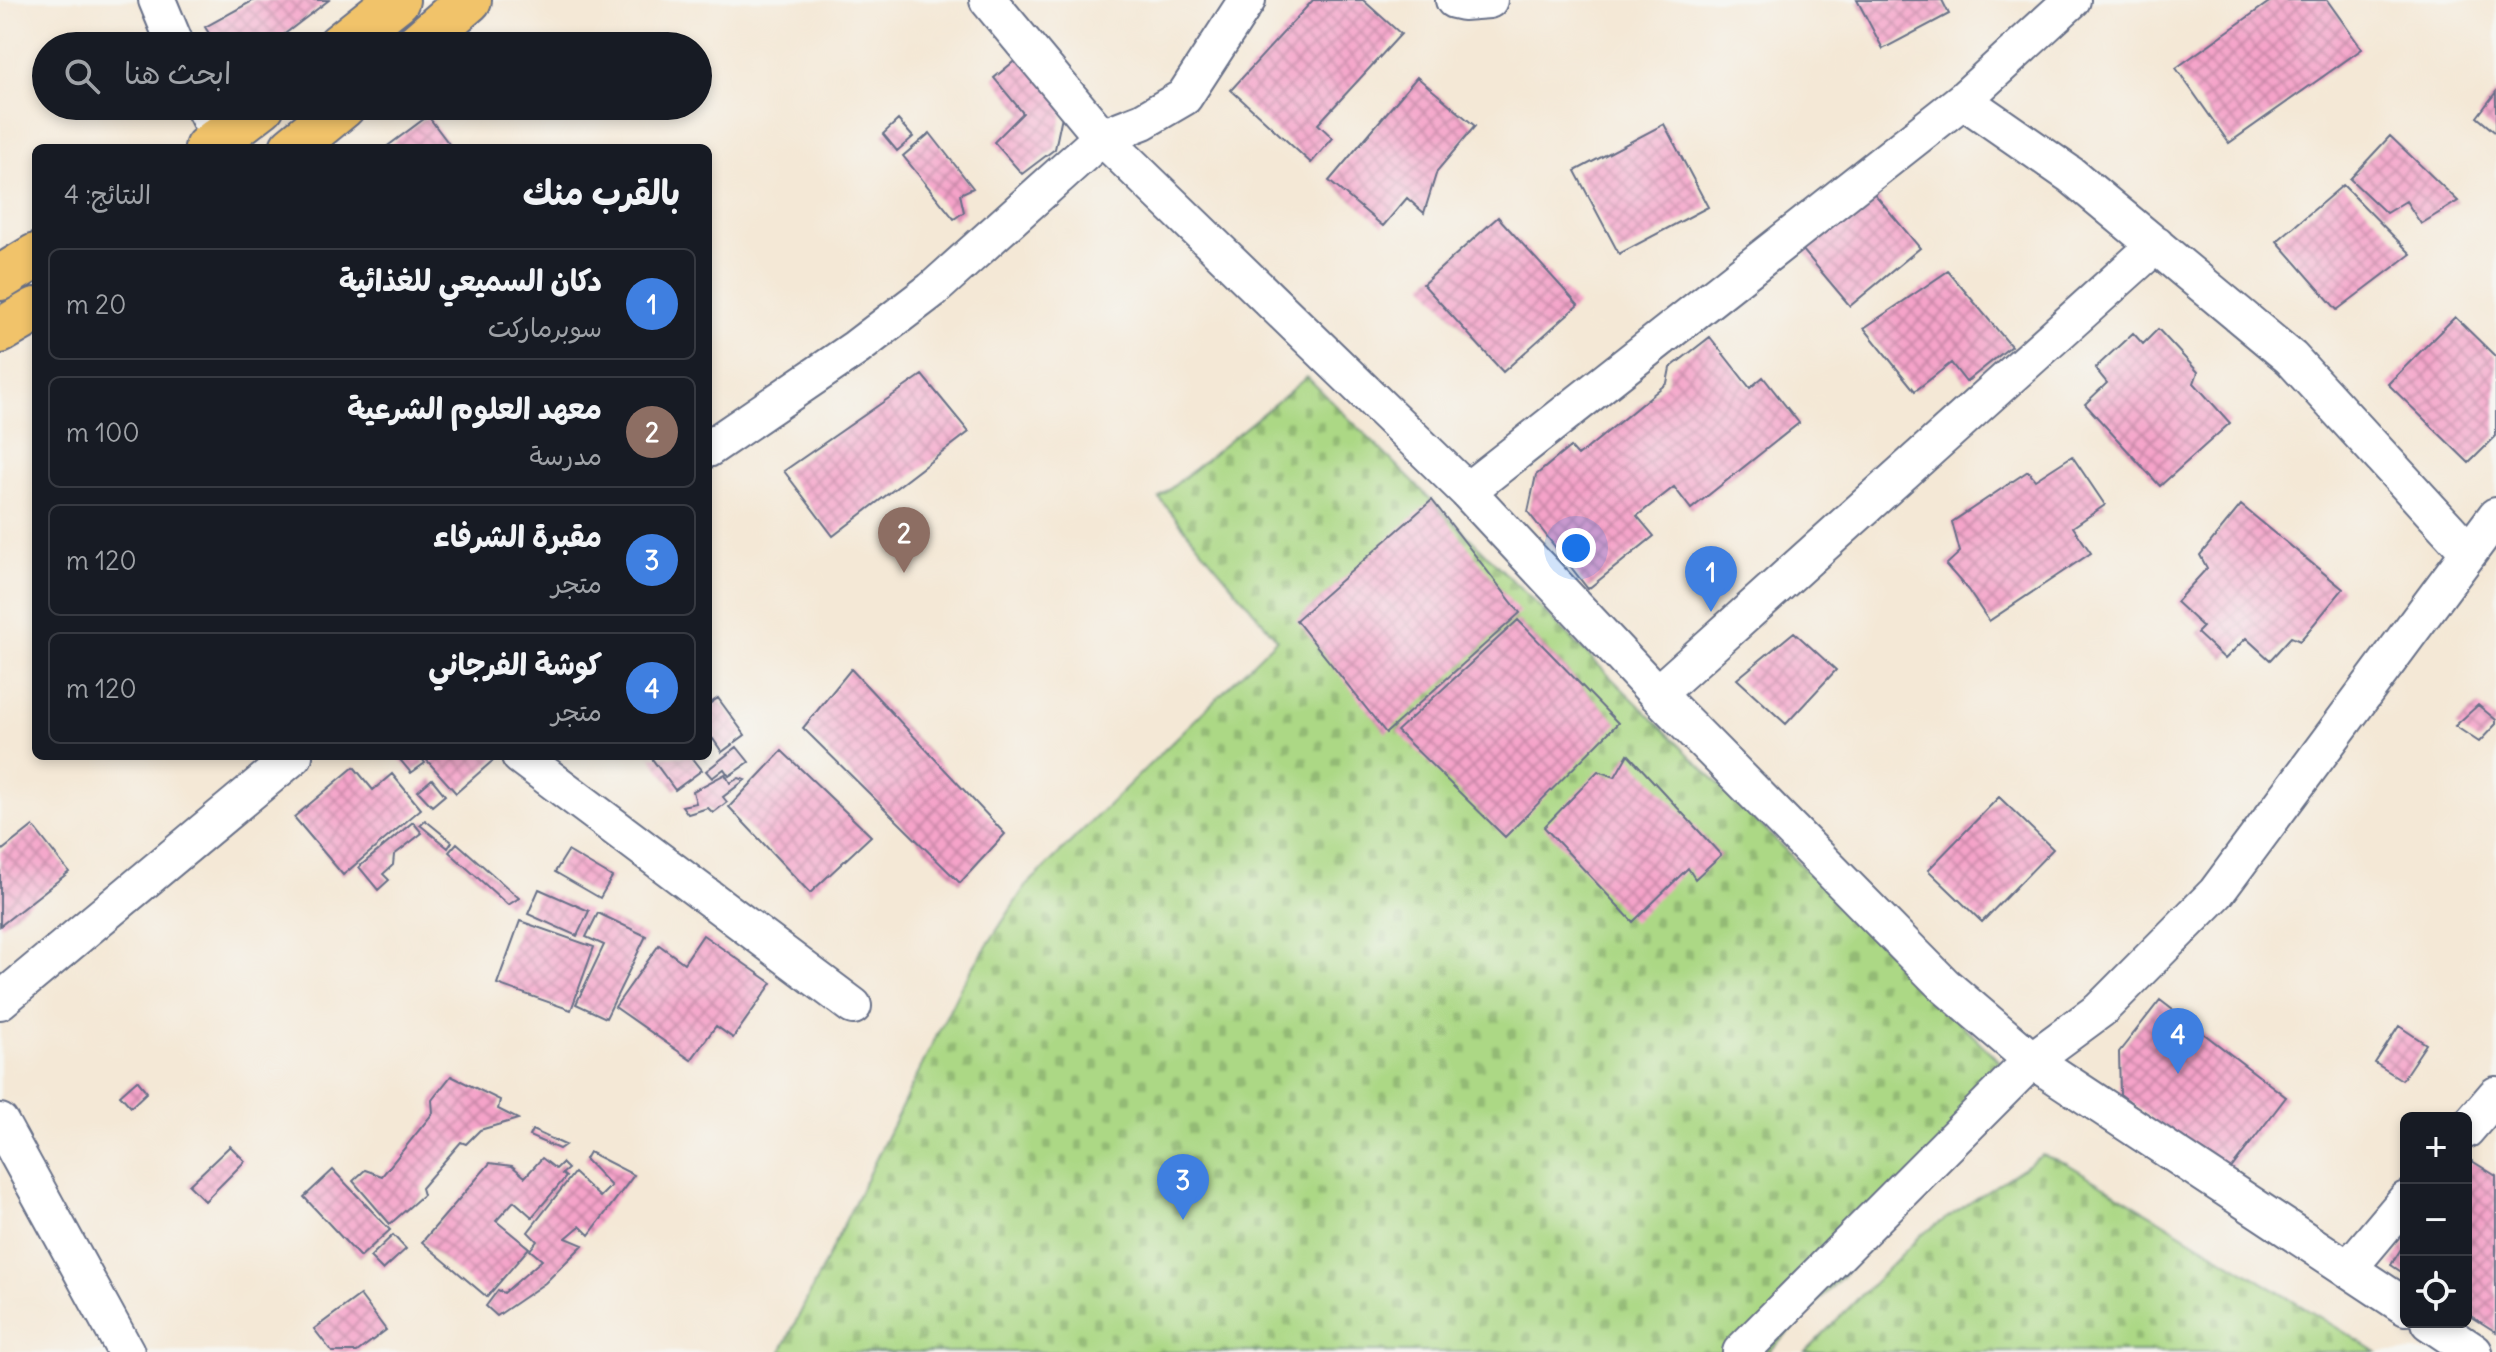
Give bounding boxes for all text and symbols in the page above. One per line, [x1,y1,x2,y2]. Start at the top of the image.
search box [32,32,712,120]
icon: search [60,54,104,98]
text: ابحث هنا [124,54,231,92]
text: بالقرب منك [523,171,680,214]
text: النتائج: 4 [64,178,151,211]
text: دكان السميعي للغذائية [339,261,602,299]
text: 20 m [66,288,126,321]
text: 1 [647,288,657,321]
text: سوبرماركت [488,311,602,344]
text: معهد العلوم الشرعية [347,389,602,427]
text: 100 m [66,416,140,449]
text: 2 [645,416,659,449]
text: مدرسة [530,439,602,472]
pin: 2 [878,507,930,573]
text: مقبرة الشرفاء [433,517,602,555]
your location [1556,528,1596,568]
text: 120 m [66,544,137,577]
text: 3 [645,544,659,577]
pin: 1 [1685,546,1737,612]
text: متجر [551,567,602,600]
text: كوشة الفرجاني [428,645,602,683]
text: 120 m [66,672,137,705]
text: 4 [644,672,660,705]
text: متجر [551,695,602,728]
pin: 4 [2152,1008,2204,1074]
map controls [2400,1112,2472,1328]
button: + [2400,1112,2472,1184]
pin: 3 [1157,1154,1209,1220]
button: − [2400,1184,2472,1256]
button: locate [2400,1256,2472,1328]

